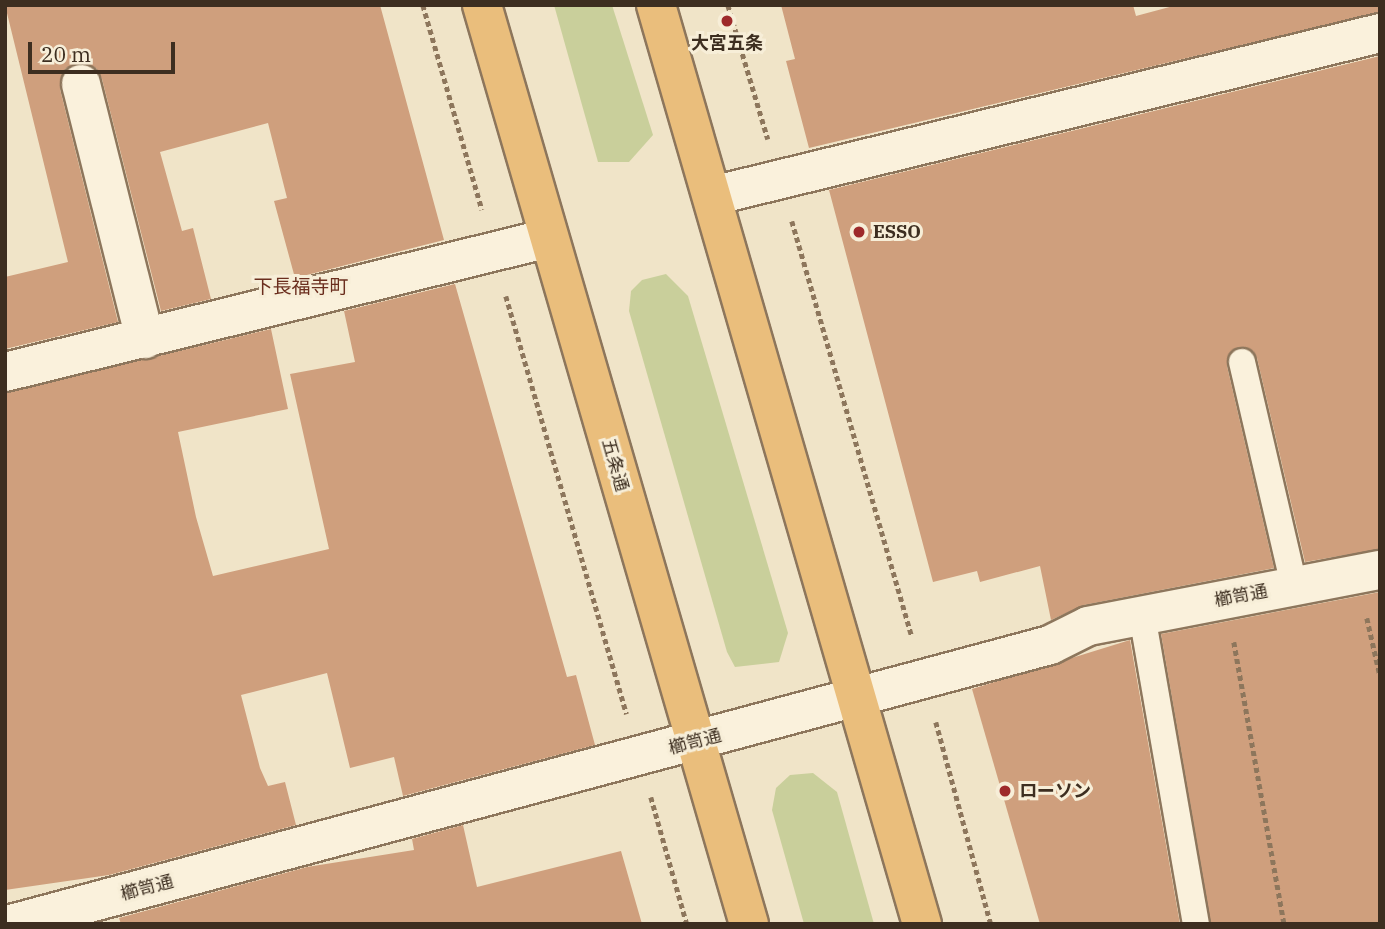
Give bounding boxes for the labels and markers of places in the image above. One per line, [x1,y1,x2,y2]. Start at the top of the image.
marker: 大宮五条 [719,13,735,29]
place label: 大宮五条 [691,32,763,54]
place label: ESSO [873,221,921,243]
marker: ESSO [851,224,867,240]
place label: ローソン [1019,780,1091,802]
marker: ローソン [997,783,1013,799]

